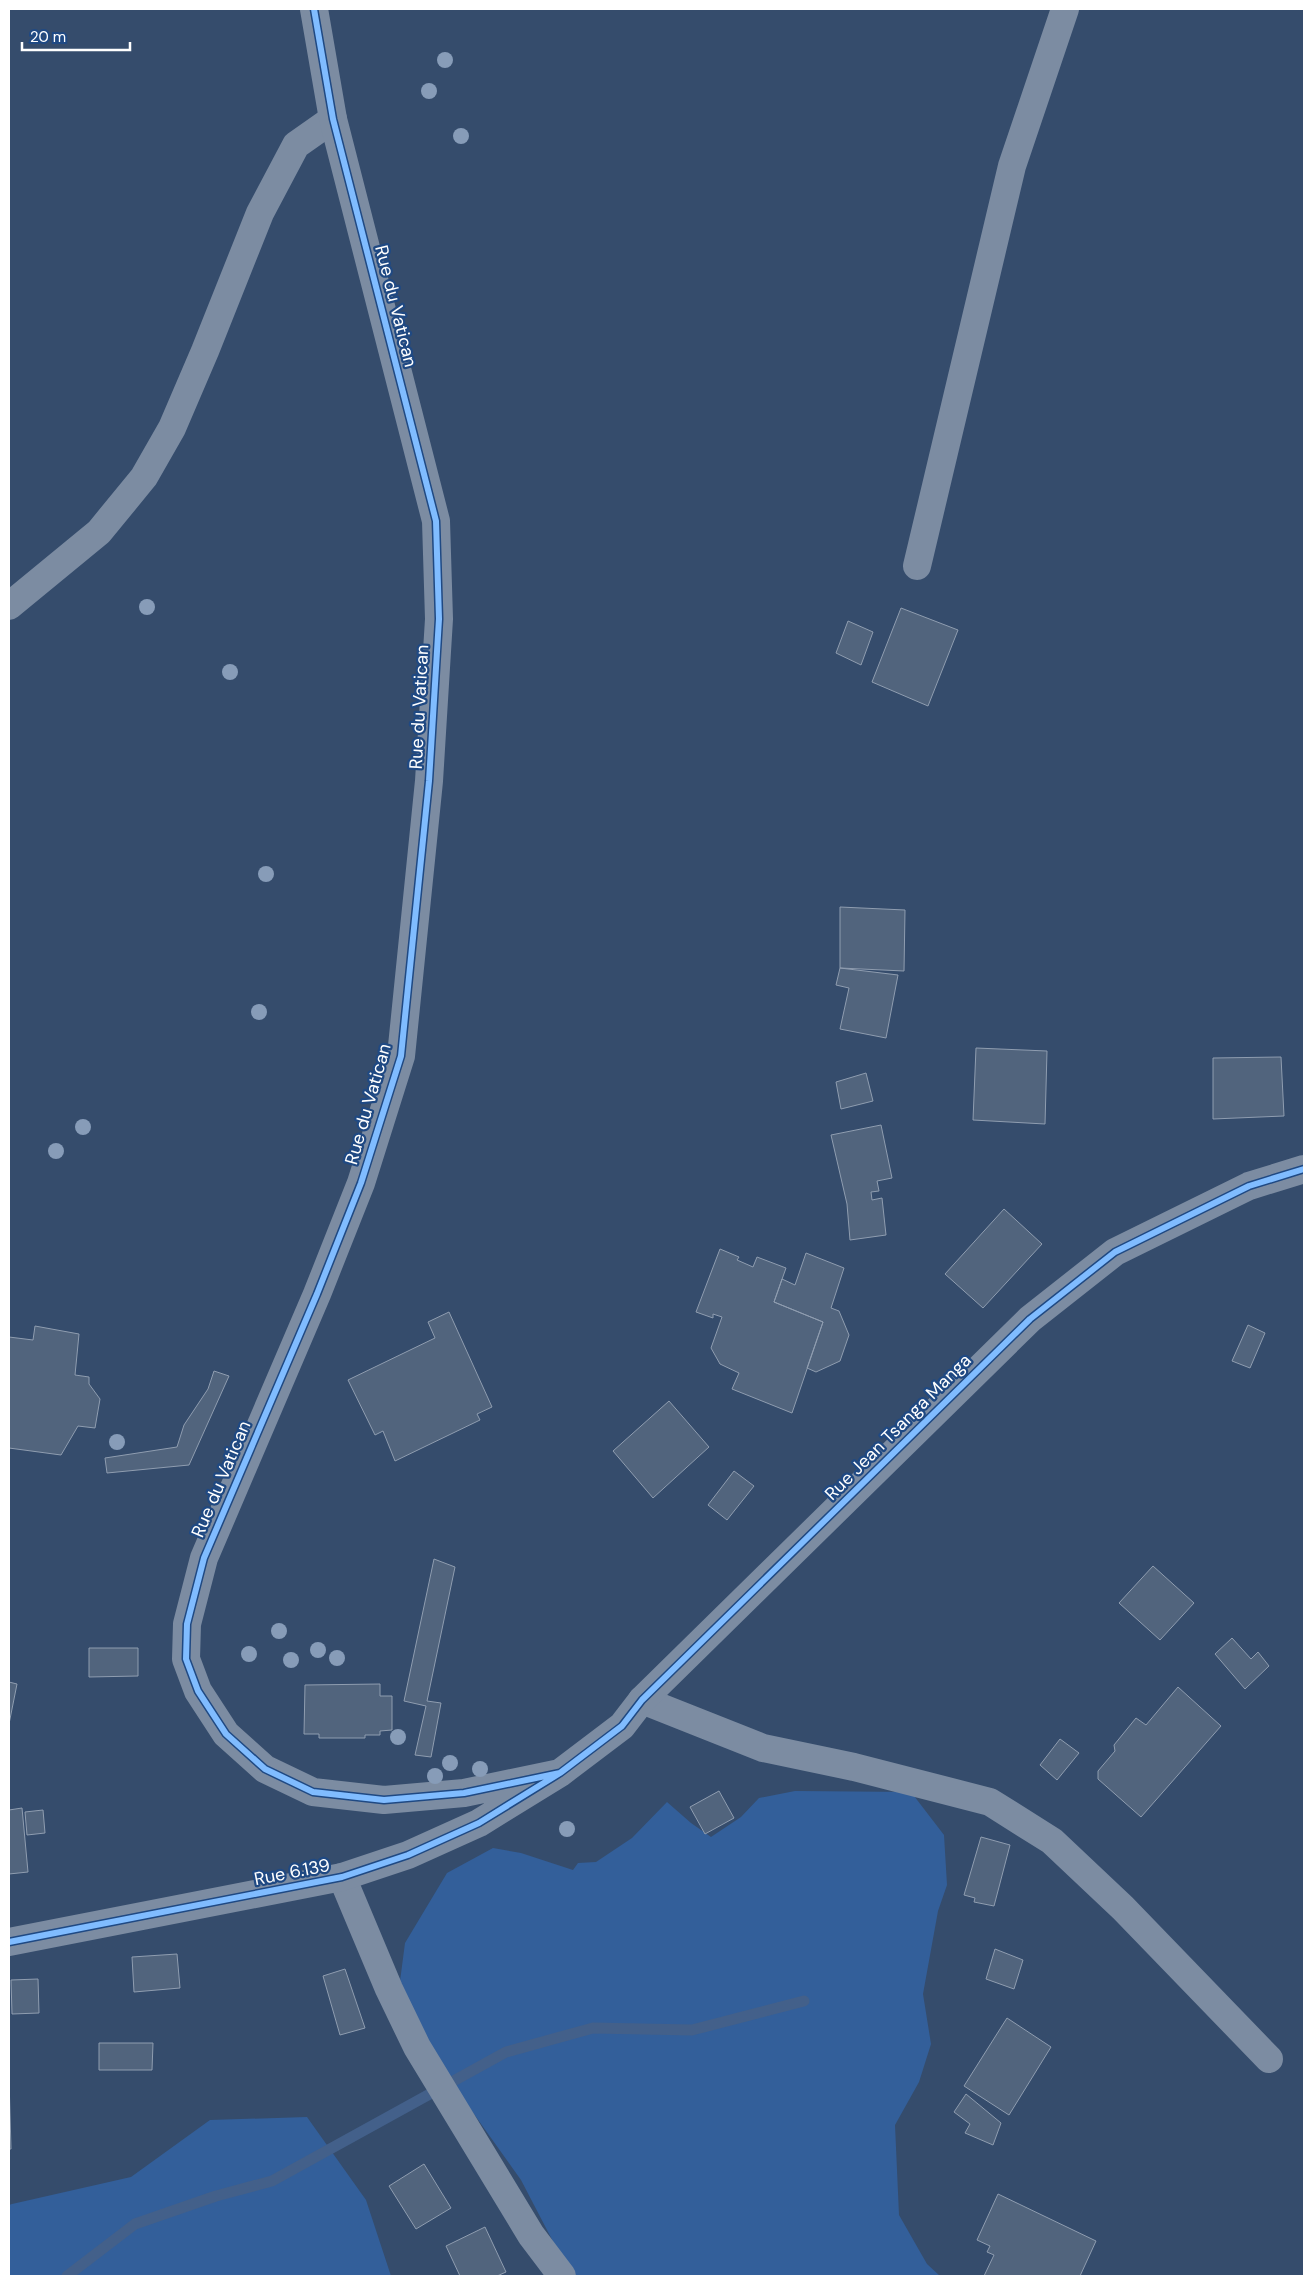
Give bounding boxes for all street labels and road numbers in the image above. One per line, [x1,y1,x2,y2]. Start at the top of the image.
street label: Rue du Vatican [369,243,423,369]
street label: Rue du Vatican [404,644,434,770]
street label: Rue du Vatican [339,1041,397,1167]
street label: Rue Jean Tsanga Manga [820,1349,976,1505]
street label: Rue du Vatican [186,1417,256,1541]
street label: Rue 6.139 [252,1853,332,1891]

